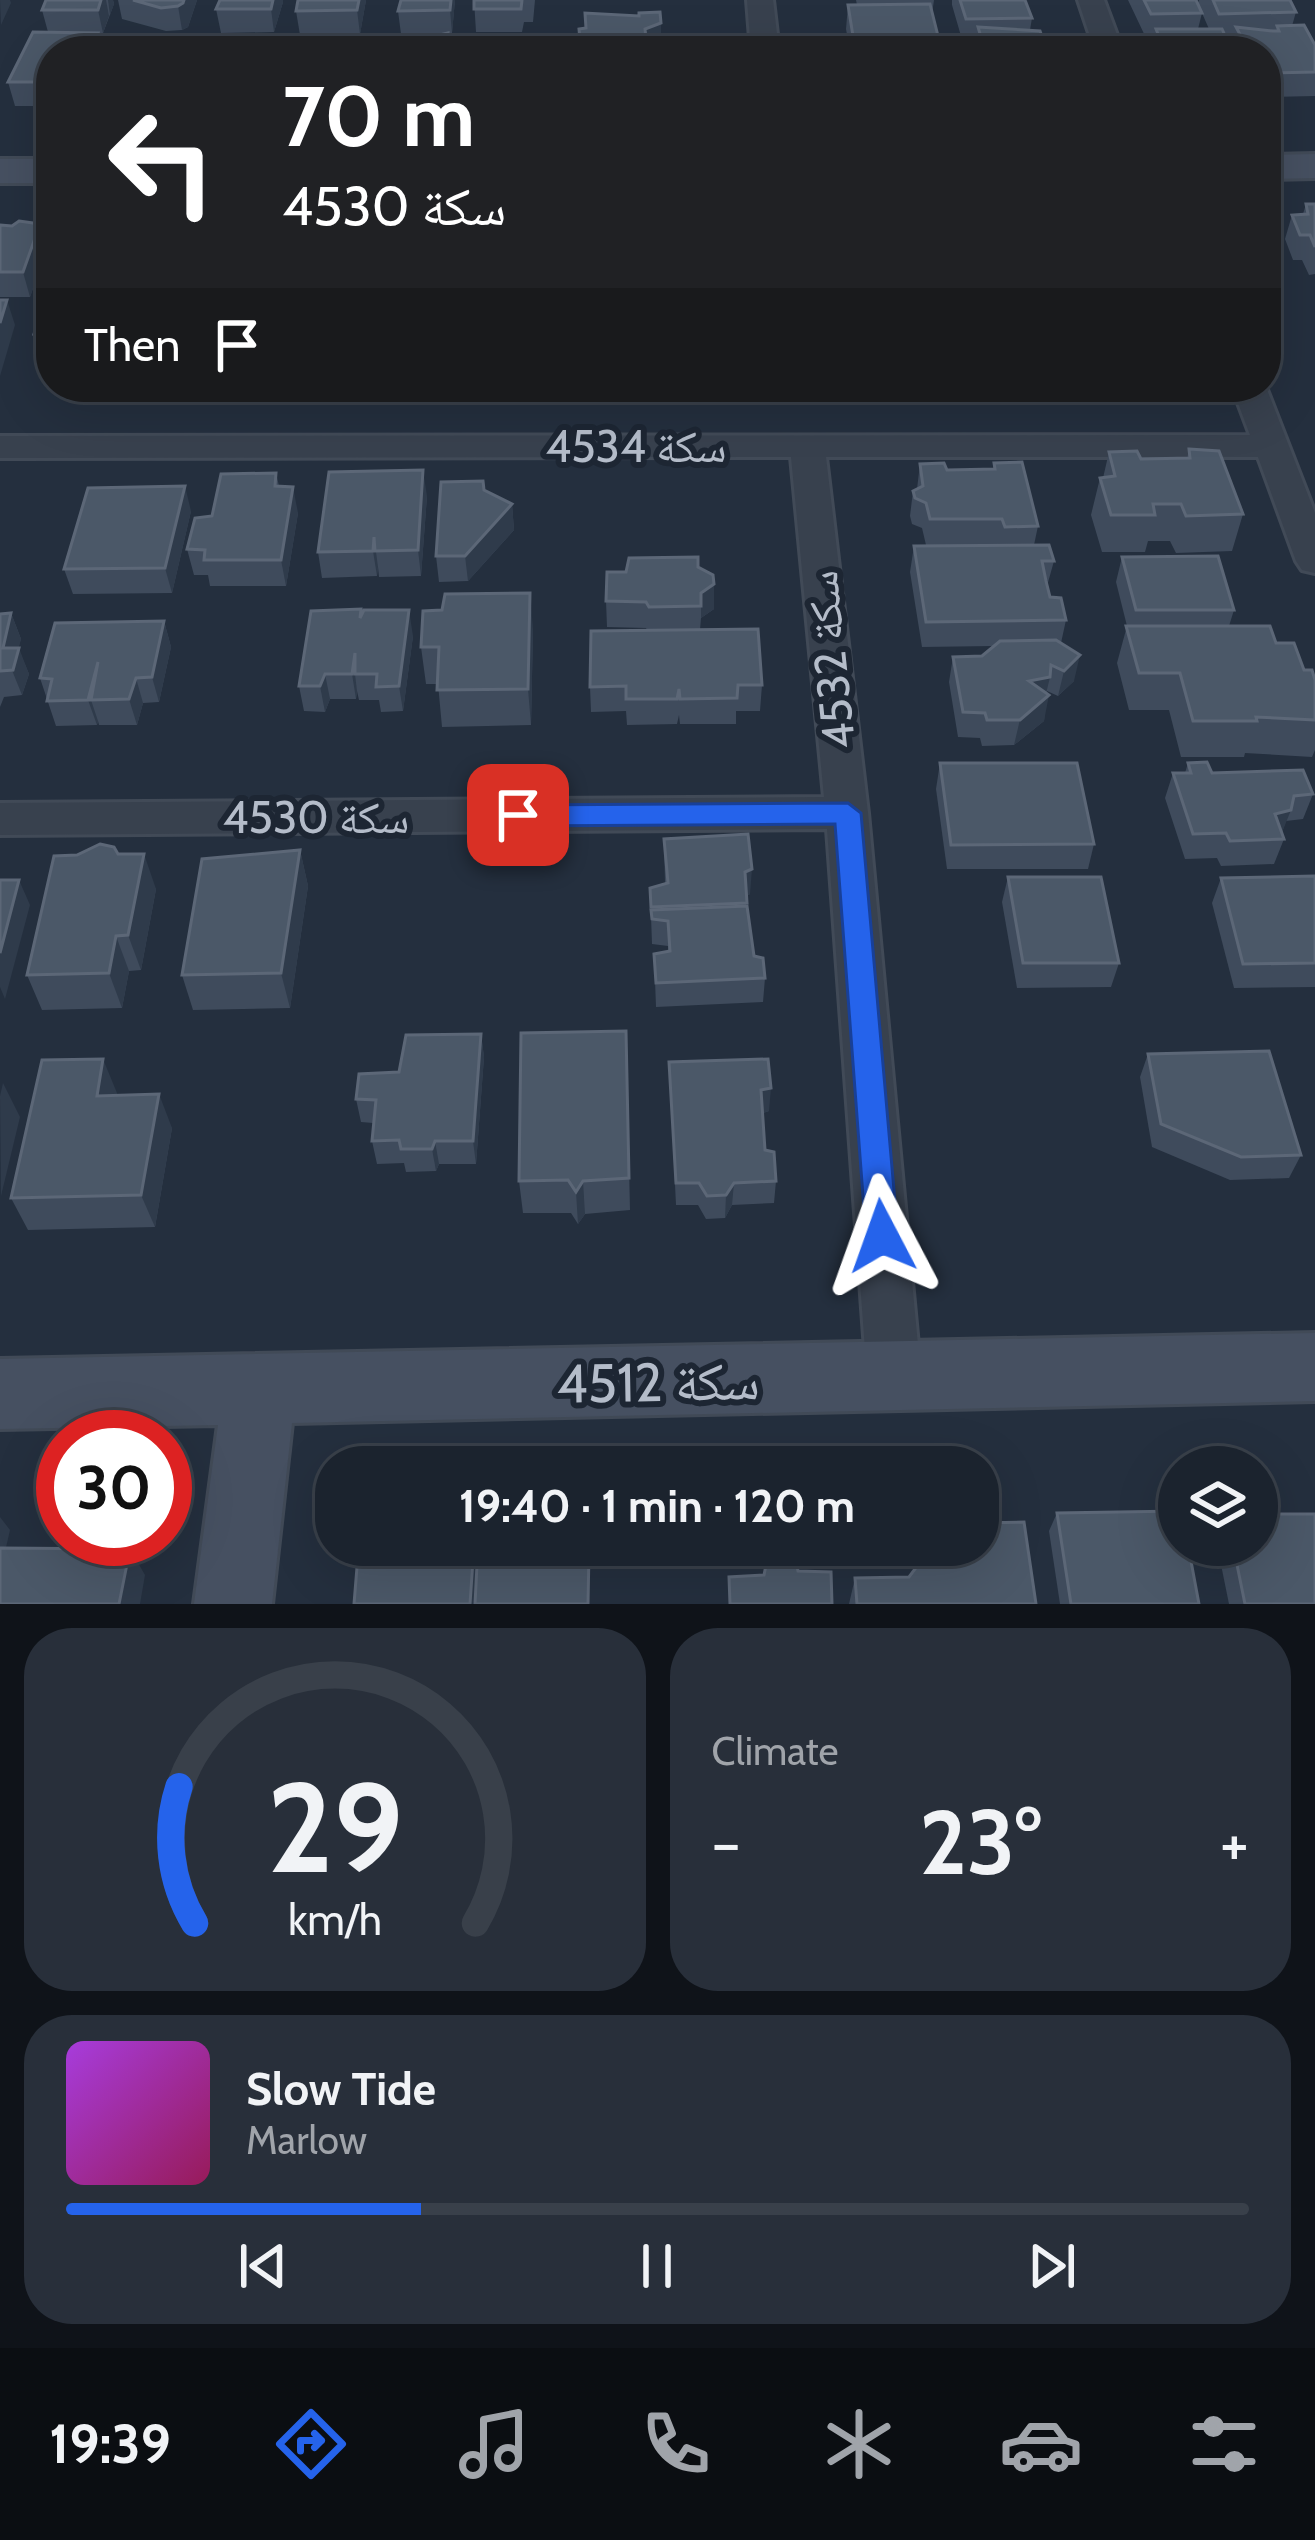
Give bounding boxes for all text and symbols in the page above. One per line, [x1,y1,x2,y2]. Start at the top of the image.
text: 70 m [282,65,475,167]
icon: left [84,84,240,240]
text: سكة 4530 [282,173,506,239]
icon: arrive [204,312,270,378]
text: Then [84,318,180,372]
street label: سكة 4534 [545,419,727,473]
street label: سكة 4532 [794,568,866,752]
pin [467,764,569,866]
icon: arrive [485,782,551,848]
street label: سكة 4530 [223,790,409,844]
position arrow [819,1173,945,1299]
street label: سكة 4512 [556,1347,760,1417]
speed limit sign: 30 [36,1410,192,1566]
map controls [1158,1446,1278,1566]
button: layers [1158,1446,1278,1566]
text: 19:40 · 1 min · 120 m [459,1479,855,1533]
text: Climate [712,1727,838,1775]
text: 29 [267,1752,403,1903]
text: 23° [919,1787,1041,1897]
text: − [712,1802,741,1883]
text: + [1220,1802,1249,1883]
text: km/h [288,1893,382,1945]
text: Slow Tide [246,2062,436,2116]
text: Marlow [246,2116,367,2164]
icon: previous [230,2233,296,2299]
icon: pause [624,2233,690,2299]
icon: next [1019,2233,1085,2299]
icon: directions [269,2402,353,2486]
icon: music [452,2402,536,2486]
icon: phone [634,2402,718,2486]
icon: climate [817,2402,901,2486]
icon: car [999,2402,1083,2486]
icon: filters [1182,2402,1266,2486]
text: 19:39 [49,2411,171,2477]

